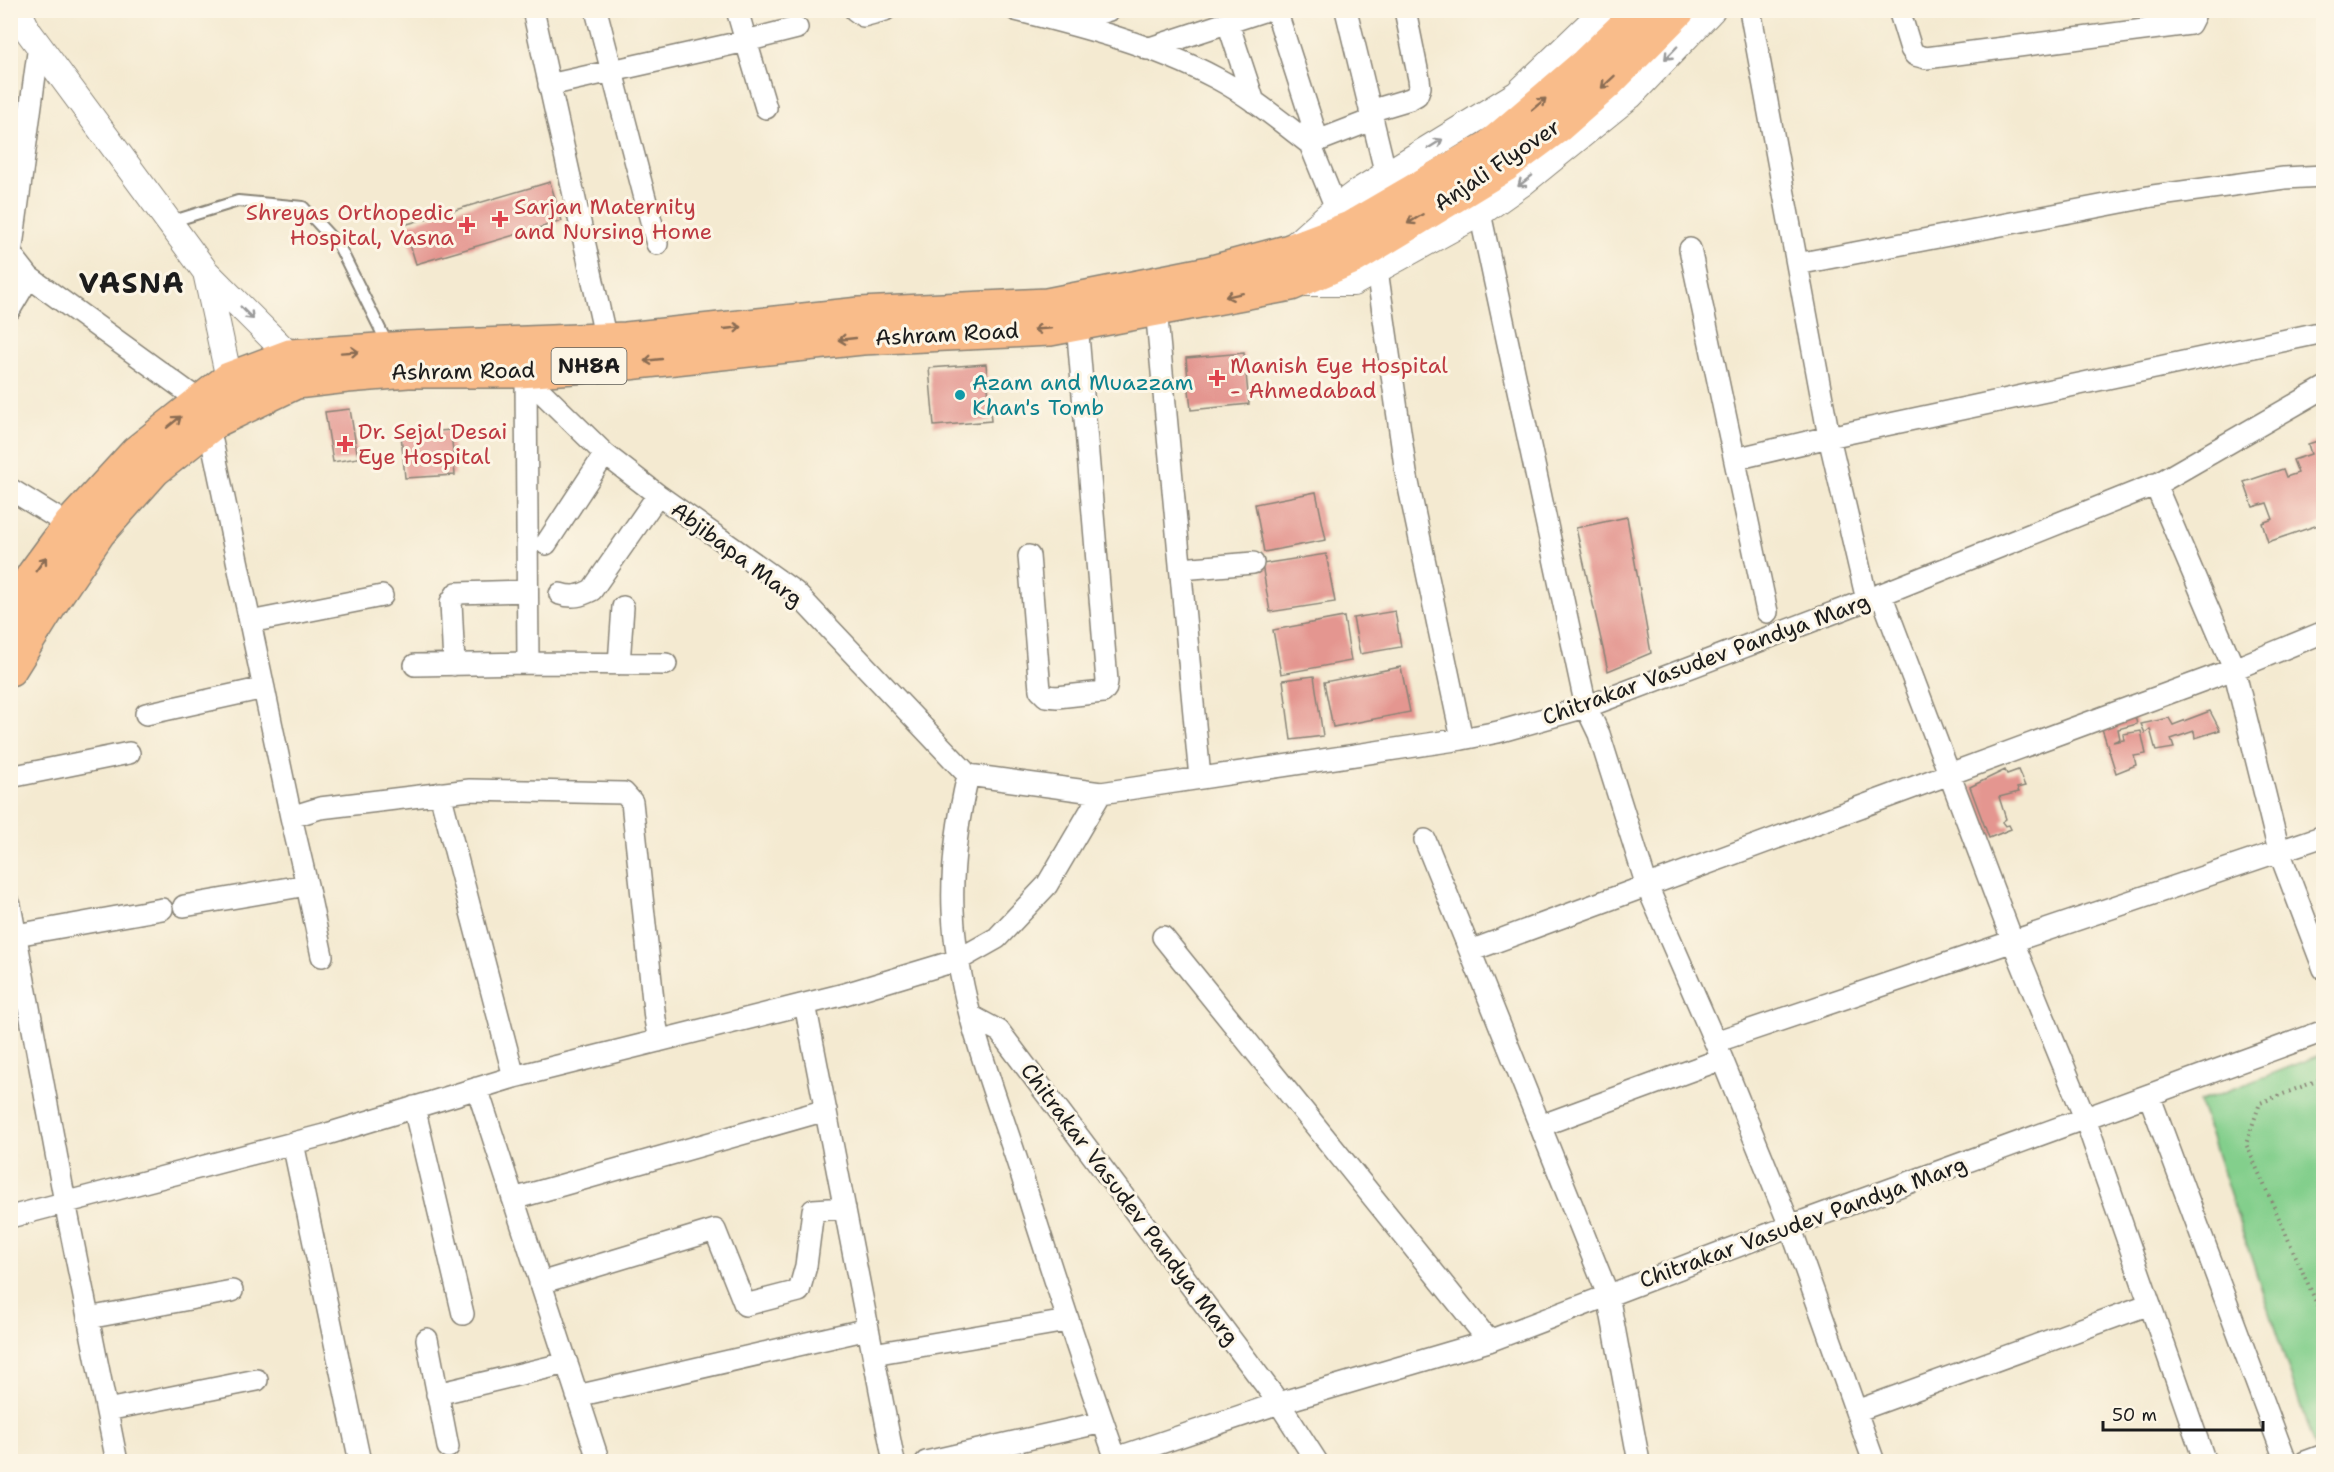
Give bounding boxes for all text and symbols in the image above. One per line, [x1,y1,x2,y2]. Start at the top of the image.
one-way arrow [1664,45,1679,60]
one-way arrow [1600,75,1615,89]
one-way arrow [1531,98,1547,111]
street label: Anjali Flyover [1428,112,1566,218]
one-way arrow [1427,137,1444,150]
one-way arrow [1517,174,1533,187]
place label: Sarjan Maternity and Nursing Home [514,192,712,246]
place label: Shreyas Orthopedic Hospital, Vasna [246,198,454,252]
marker: Sarjan Maternity and Nursing Home [491,210,509,228]
one-way arrow [1407,213,1424,225]
marker: Shreyas Orthopedic Hospital, Vasna [458,216,476,234]
district label: VASNA [79,264,185,302]
one-way arrow [1224,290,1244,301]
one-way arrow [240,306,254,321]
street label: Ashram Road [874,316,1020,352]
one-way arrow [723,322,743,333]
one-way arrow [1032,324,1052,335]
one-way arrow [838,334,857,345]
one-way arrow [340,346,360,357]
road number: NH8A [552,348,626,384]
place label: Manish Eye Hospital - Ahmedabad [1230,351,1448,405]
street label: Ashram Road [391,355,535,387]
one-way arrow [644,355,664,366]
place label: Azam and Muazzam Khan's Tomb [972,368,1194,422]
marker: Manish Eye Hospital - Ahmedabad [1208,369,1226,387]
marker: Azam and Muazzam Khan's Tomb [953,388,967,402]
one-way arrow [166,415,181,429]
place label: Dr. Sejal Desai Eye Hospital [358,417,508,471]
marker: Dr. Sejal Desai Eye Hospital [336,435,354,453]
street label: Abjibapa Marg [665,495,809,613]
one-way arrow [35,556,48,572]
street label: Chitrakar Vasudev Pandya Marg [1538,586,1874,732]
street label: Chitrakar Vasudev Pandya Marg [1014,1057,1246,1351]
street label: Chitrakar Vasudev Pandya Marg [1635,1149,1971,1295]
scale bar [2103,1394,2264,1432]
text: 50 m [2112,1403,2157,1427]

